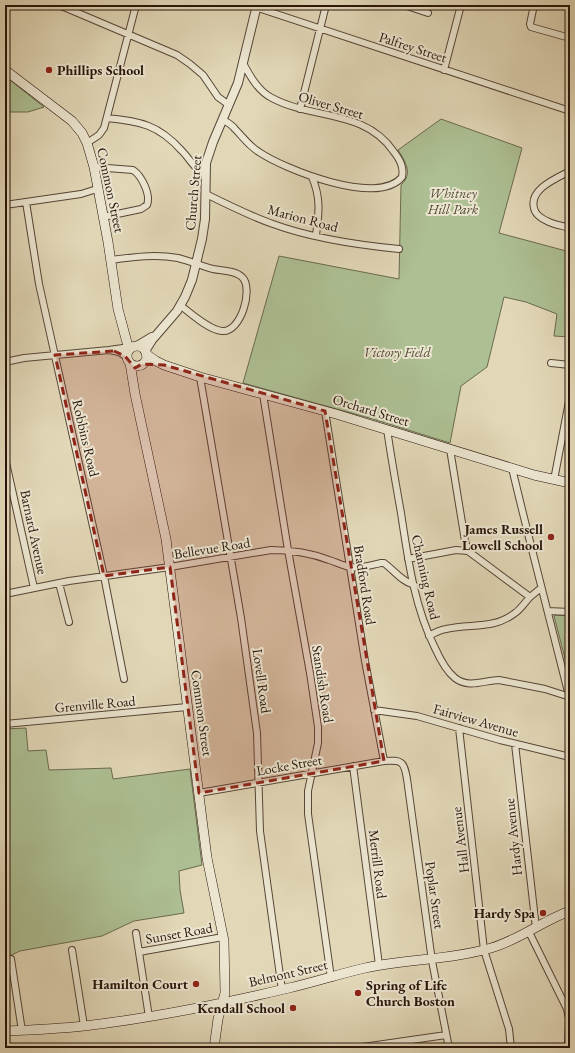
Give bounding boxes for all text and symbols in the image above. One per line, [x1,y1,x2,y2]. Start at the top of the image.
street label: Palfrey Street [377,28,450,67]
place label: Phillips School [57,61,144,79]
marker: Phillips School [44,65,54,75]
street label: Oliver Street [296,87,366,123]
street label: Common Street [93,146,129,235]
street label: Church Street [181,154,205,231]
park label: Whitney Hill Park [427,184,479,218]
street label: Marion Road [266,200,341,236]
park label: Victory Field [363,343,431,361]
street label: Orchard Street [331,390,412,430]
street label: Robbins Road [68,398,104,479]
street label: Barnard Avenue [16,488,52,577]
place label: James Russell Lowell School [462,520,543,554]
marker: James Russell Lowell School [546,532,556,542]
street label: Bellevue Road [173,533,252,563]
street label: Channing Road [407,533,445,622]
street label: Bradford Road [350,544,380,627]
street label: Standish Road [308,644,338,725]
street label: Lovell Road [249,648,276,715]
street label: Common Street [187,669,217,758]
street label: Grenville Road [54,691,137,717]
street label: Fairview Avenue [431,699,521,741]
street label: Locke Street [255,750,324,780]
street label: Hardy Avenue [500,797,526,877]
street label: Hall Avenue [447,805,473,874]
street label: Merrill Road [365,828,391,900]
street label: Poplar Street [421,860,449,931]
place label: Hardy Spa [474,904,536,922]
marker: Hardy Spa [538,908,548,918]
street label: Sunset Road [144,918,215,948]
street label: Belmont Street [247,955,330,991]
place label: Hamilton Court [92,975,189,993]
place label: Spring of Life Church Boston [366,976,455,1010]
marker: Hamilton Court [191,979,201,989]
marker: Spring of Life Church Boston [353,988,363,998]
place label: Kendall School [197,999,285,1017]
marker: Kendall School [288,1003,298,1013]

